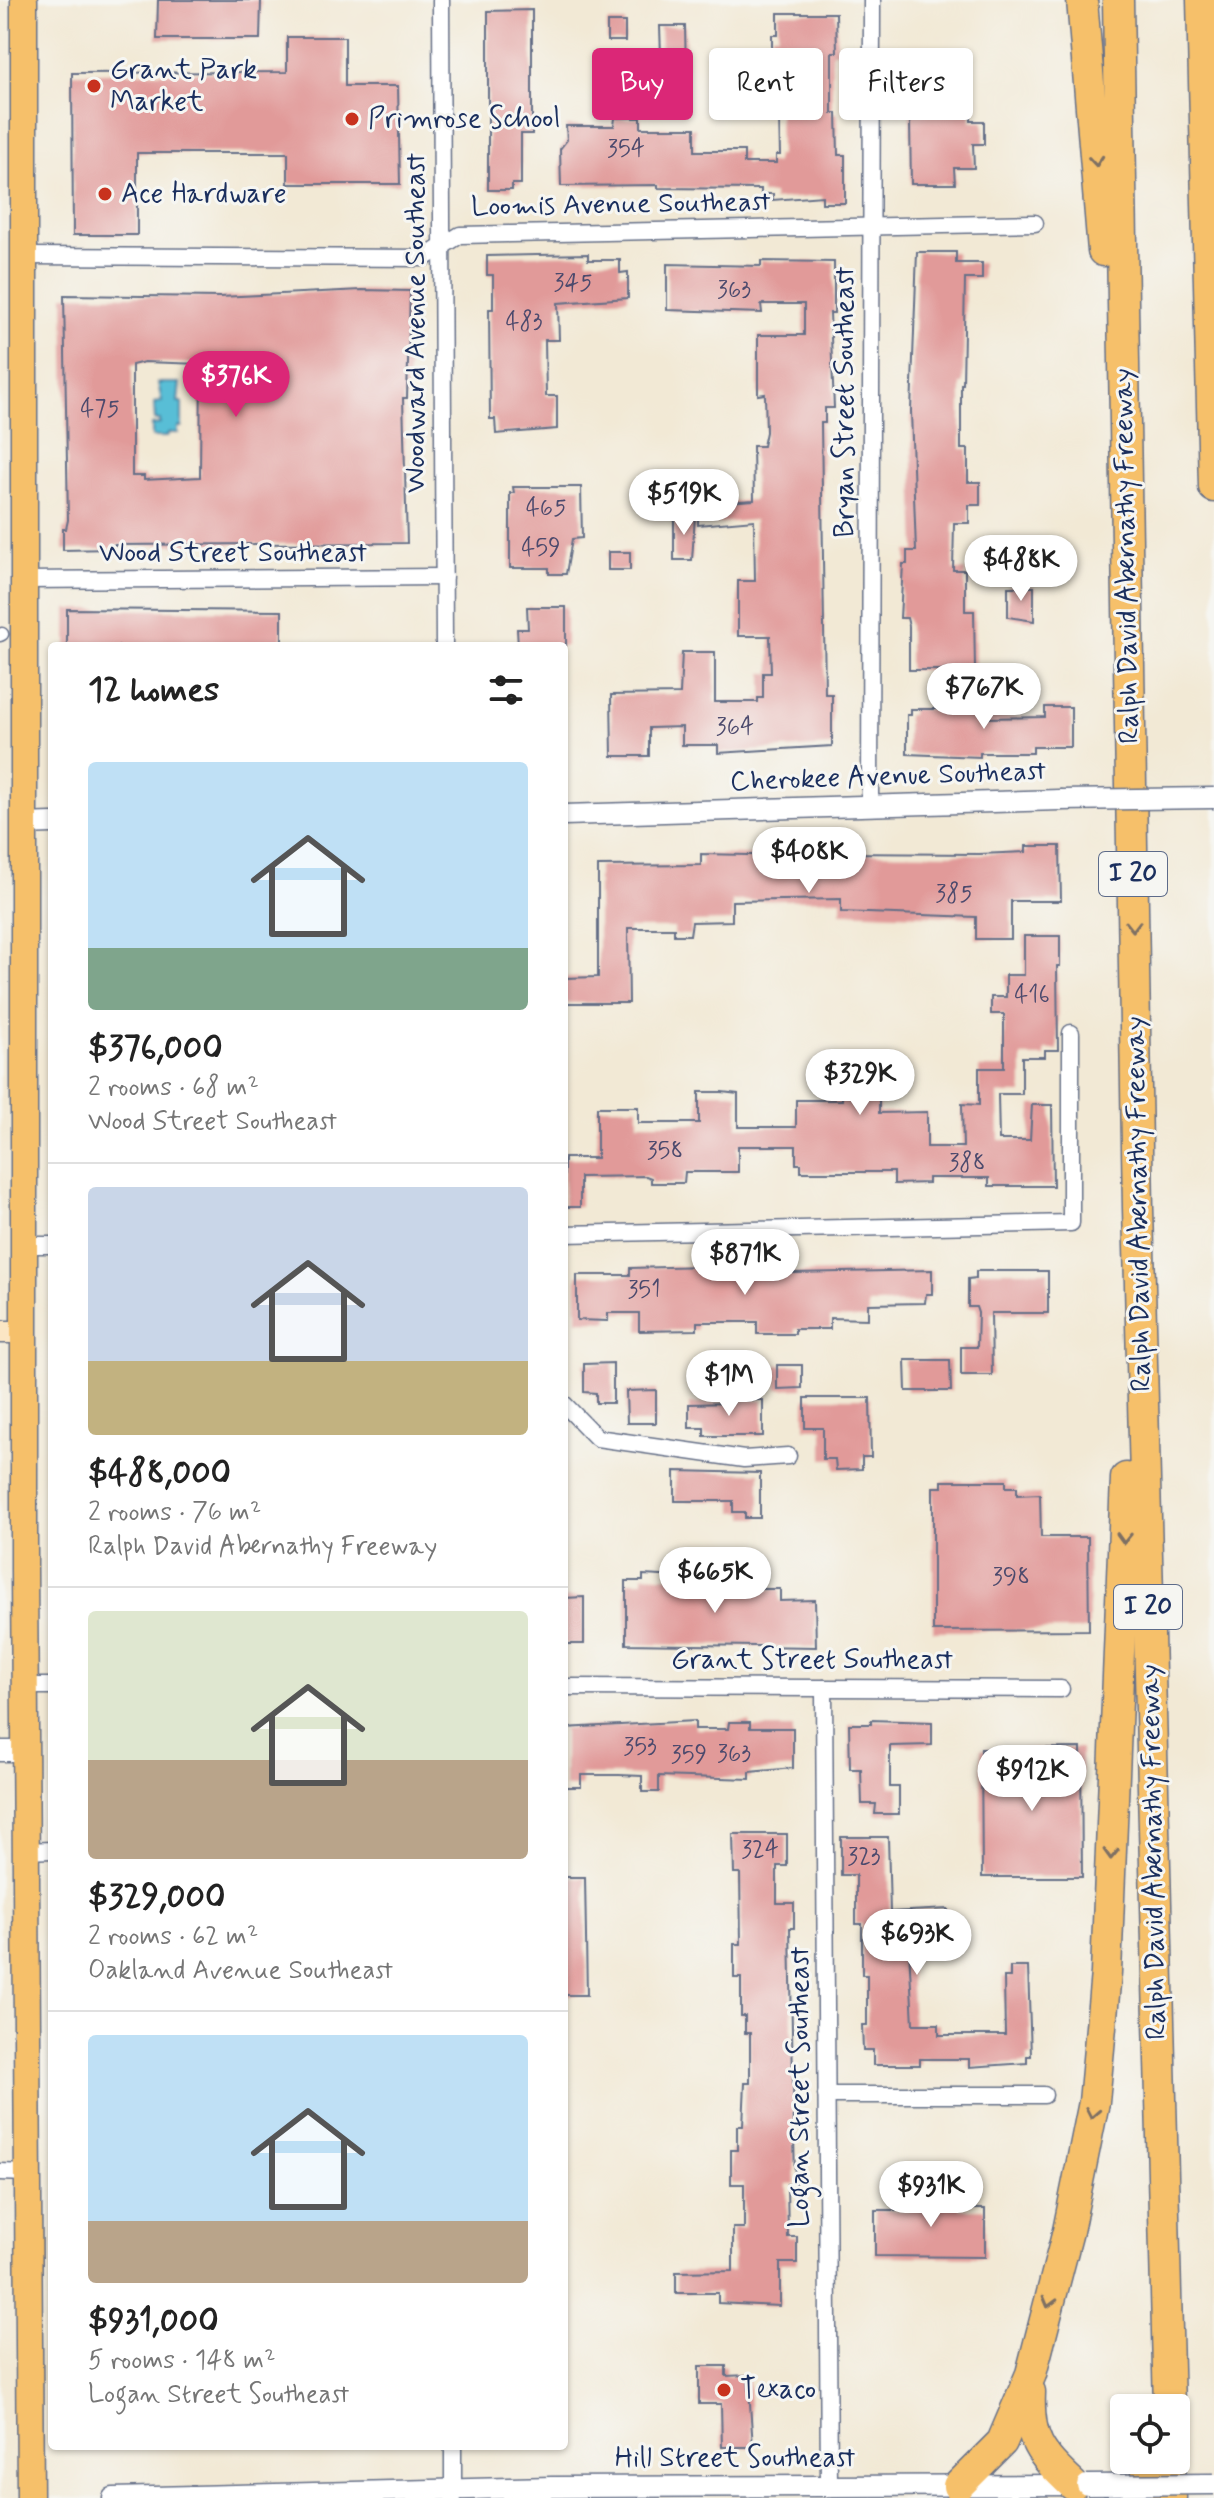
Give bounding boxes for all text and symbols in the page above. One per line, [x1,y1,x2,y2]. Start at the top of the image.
chip: Buy [592,48,693,120]
chip: Rent [709,48,823,120]
chip: Filters [839,48,973,120]
place label: Grant Park Market [110,52,257,121]
marker: Grant Park Market [85,77,103,95]
place label: Primrose School [368,101,560,138]
marker: Primrose School [343,110,361,128]
house number: 354 [607,134,645,165]
street label: Woodward Avenue Southeast [398,152,435,493]
one-way arrow [1087,155,1104,168]
place label: Ace Hardware [121,176,287,213]
street label: Loomis Avenue Southeast [471,184,772,226]
marker: Ace Hardware [96,185,114,203]
street label: Bryan Street Southeast [827,266,864,538]
house number: 345 [554,268,592,299]
house number: 363 [717,275,751,306]
house number: 483 [506,307,543,338]
pin: $376K [180,351,292,419]
text: $376K [201,360,271,394]
street label: Ralph David Abernathy Freeway [1105,368,1149,744]
house number: 475 [80,394,120,425]
pin: $519K [628,469,740,537]
text: $519K [647,478,721,512]
house number: 465 [526,493,566,524]
house number: 459 [521,533,561,564]
street label: Wood Street Southeast [99,535,368,572]
pin: $488K [965,535,1077,603]
text: $488K [982,544,1060,578]
pin: $767K [928,663,1040,731]
text: 12 homes [88,668,219,713]
icon: filters [484,668,528,712]
text: $767K [945,672,1023,706]
house number: 364 [716,712,754,743]
street label: Cherokee Avenue Southeast [729,753,1047,801]
icon: home [236,814,380,958]
pin: $408K [753,827,865,895]
text: $408K [770,836,848,870]
road number: I 20 [1099,852,1167,896]
house number: 385 [935,879,973,910]
one-way arrow [1125,920,1142,933]
house number: 416 [1014,980,1050,1011]
street label: Ralph David Abernathy Freeway [1117,1016,1161,1392]
text: $376,000 [88,1026,223,1071]
pin: $329K [804,1049,916,1117]
text: $329K [824,1058,896,1092]
text: 2 rooms · 68 m² [88,1071,259,1105]
text: Wood Street Southeast [88,1105,337,1139]
house number: 358 [647,1136,683,1167]
house number: 388 [949,1148,985,1179]
pin: $871K [689,1229,801,1297]
text: $871K [709,1238,781,1272]
icon: home [236,1239,380,1383]
house number: 351 [628,1275,660,1306]
pin: $1M [690,1350,768,1418]
text: $1M [704,1359,754,1393]
text: $488,000 [88,1451,231,1496]
text: 2 rooms · 76 m² [88,1496,261,1530]
text: Ralph David Abernathy Freeway [88,1530,437,1564]
one-way arrow [1115,1532,1132,1545]
pin: $665K [659,1547,771,1615]
text: $665K [677,1556,753,1590]
house number: 398 [992,1562,1030,1593]
road number: I 20 [1114,1585,1182,1629]
street label: Grant Street Southeast [671,1642,954,1679]
icon: home [236,1663,380,1807]
street label: Ralph David Abernathy Freeway [1132,1664,1176,2040]
house number: 353 [623,1732,657,1763]
house number: 363 [717,1739,751,1770]
house number: 359 [671,1740,707,1771]
pin: $912K [976,1745,1088,1813]
text: $912K [995,1754,1069,1788]
house number: 324 [741,1835,779,1866]
house number: 323 [847,1842,881,1873]
one-way arrow [1102,1848,1119,1861]
text: $329,000 [88,1875,225,1920]
pin: $693K [861,1909,973,1977]
text: $693K [880,1918,954,1952]
text: 2 rooms · 62 m² [88,1920,258,1954]
street label: Logan Street Southeast [782,1946,822,2228]
text: Oakland Avenue Southeast [88,1954,393,1988]
icon: home [236,2087,380,2231]
one-way arrow [1084,2105,1101,2119]
pin: $931K [875,2161,987,2229]
text: $931K [897,2170,965,2204]
one-way arrow [1042,2295,1059,2309]
text: $931,000 [88,2299,219,2344]
text: 5 rooms · 148 m² [88,2344,275,2378]
place label: Texaco [740,2372,816,2409]
text: Logan Street Southeast [88,2378,349,2412]
marker: Texaco [715,2381,733,2399]
map controls [1110,2394,1190,2474]
button: locate [1110,2394,1190,2474]
street label: Hill Street Southeast [615,2440,856,2477]

